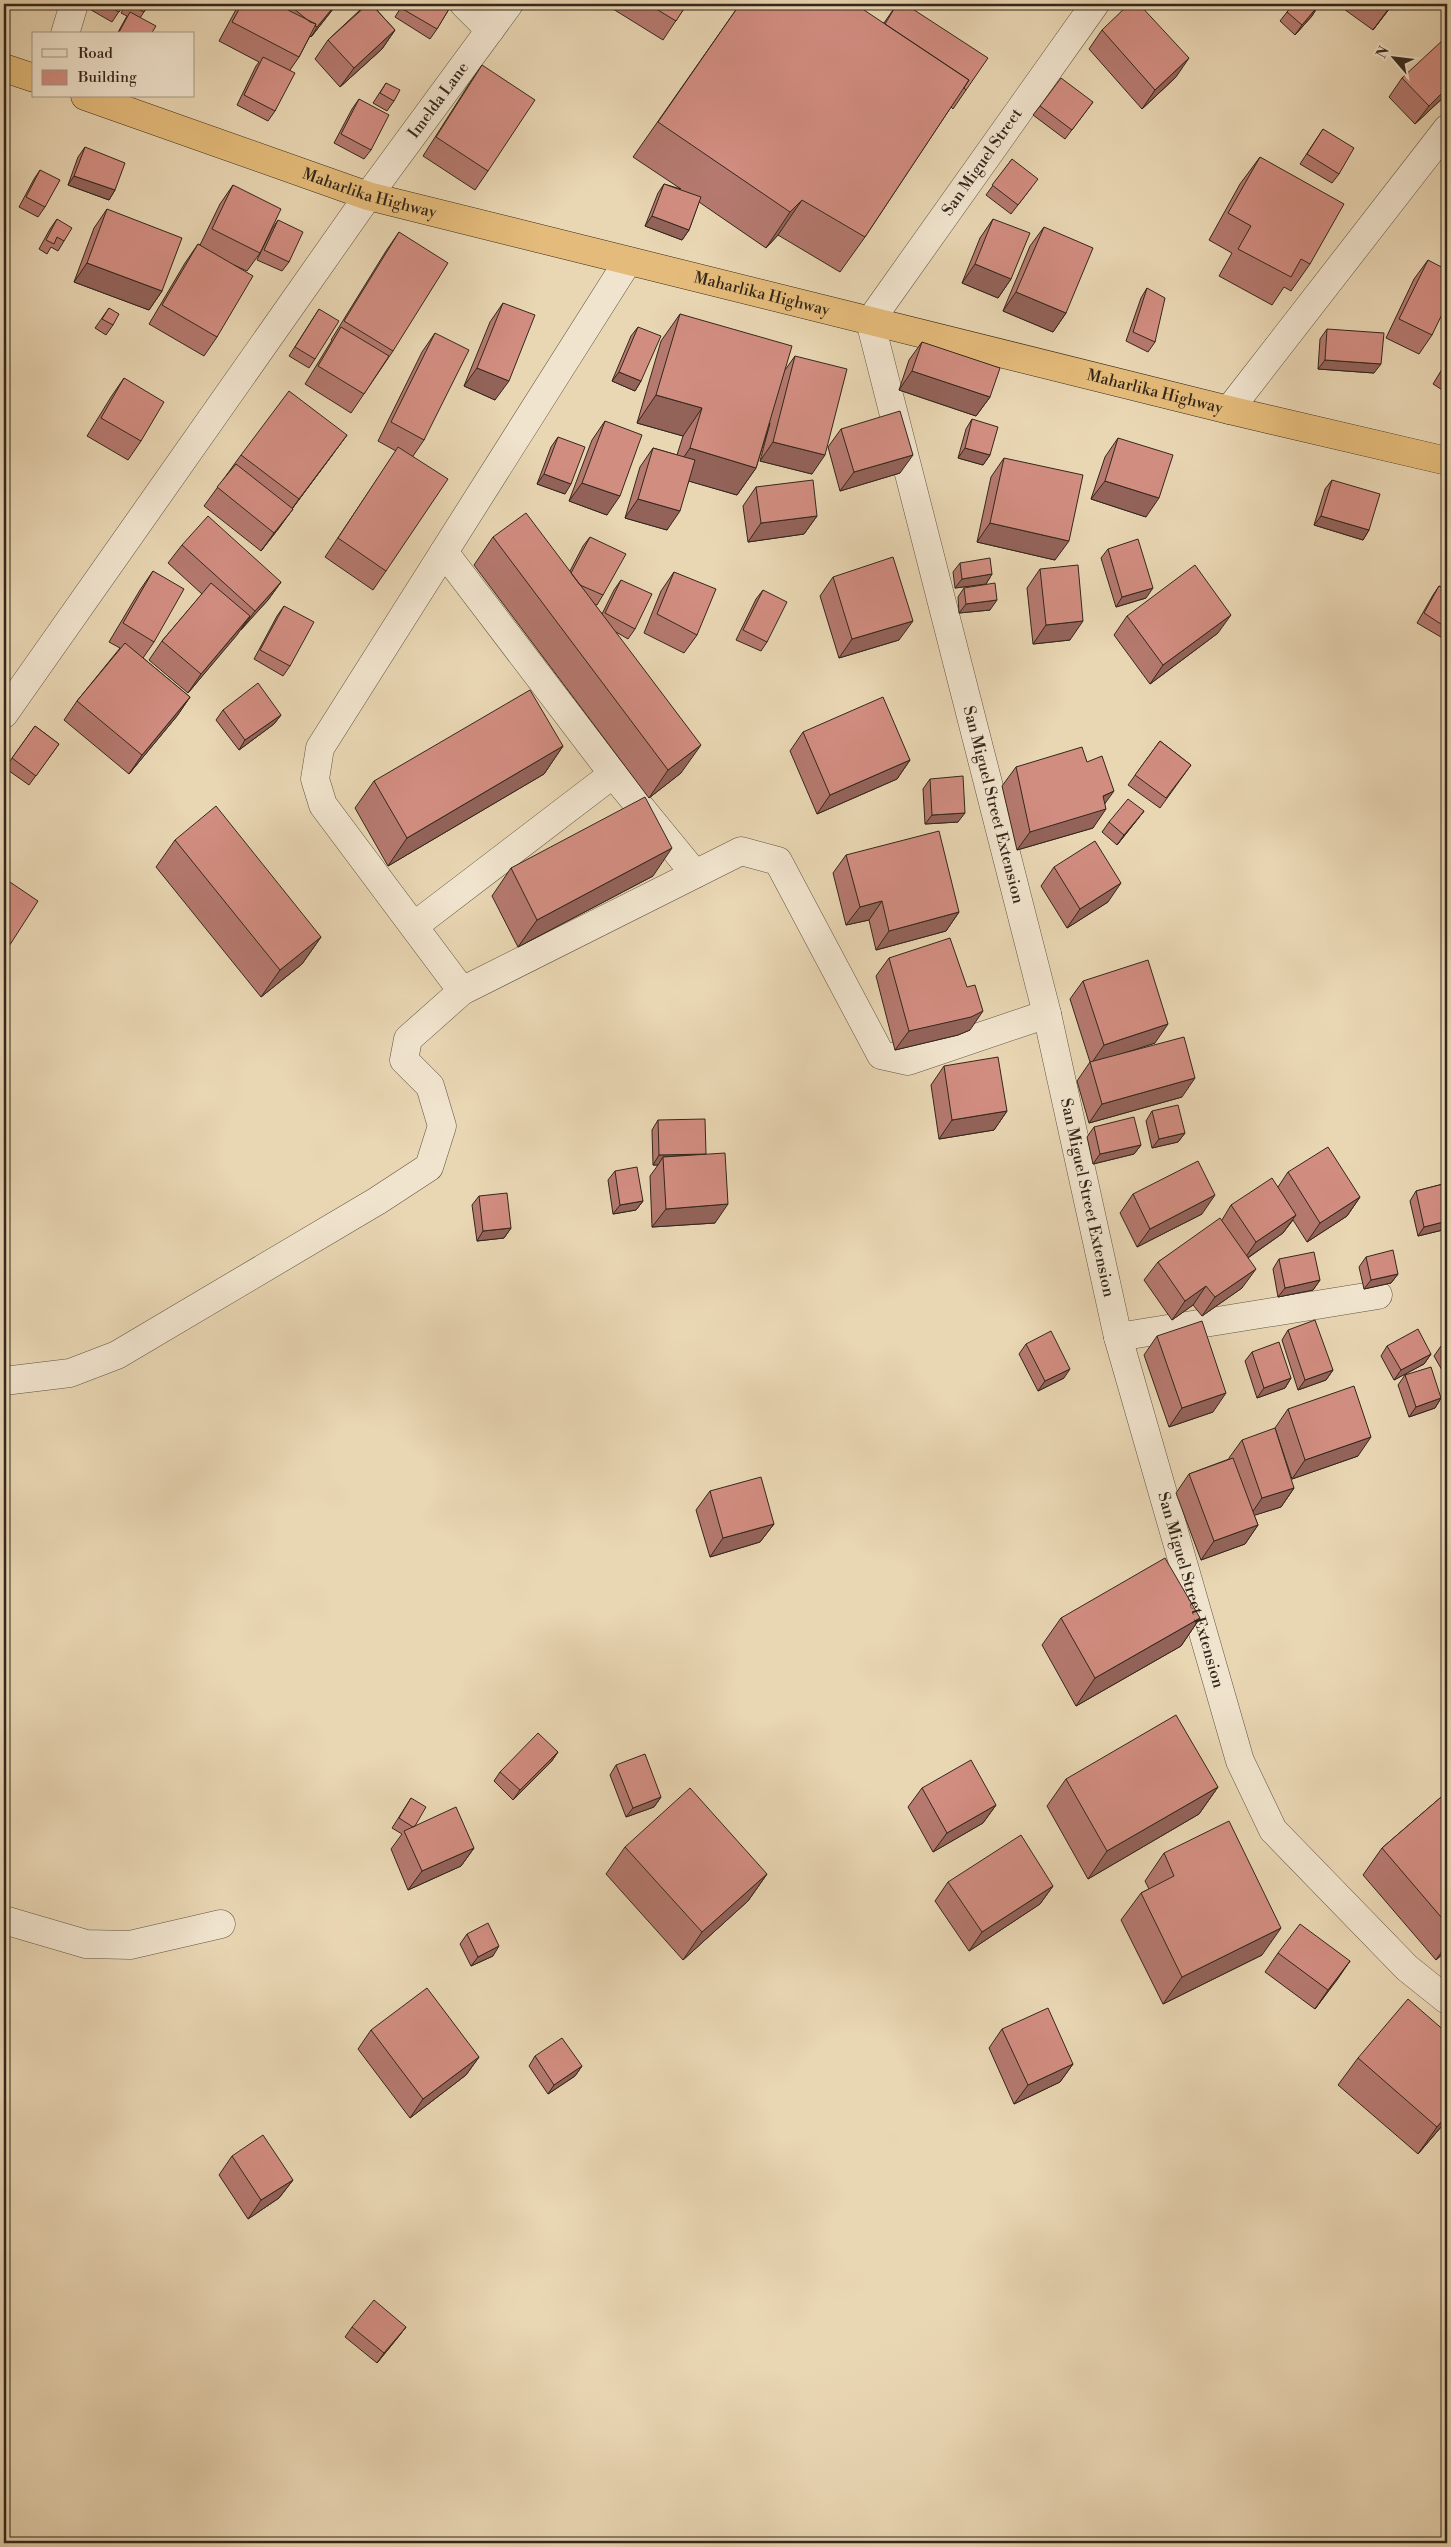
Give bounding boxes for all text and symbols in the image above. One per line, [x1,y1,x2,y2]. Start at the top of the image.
legend [32,32,195,98]
north arrow [1368,32,1418,82]
text: N [1373,43,1394,61]
text: Road [78,44,113,63]
street label: Imelda Lane [404,58,473,142]
text: Building [77,68,137,87]
street label: San Miguel Street [938,104,1027,220]
street label: Maharlika Highway [300,164,439,223]
street label: Maharlika Highway [692,267,832,320]
street label: Maharlika Highway [1085,365,1225,418]
street label: San Miguel Street Extension [959,704,1028,906]
street label: San Miguel Street Extension [1056,1096,1119,1299]
street label: San Miguel Street Extension [1153,1490,1229,1691]

